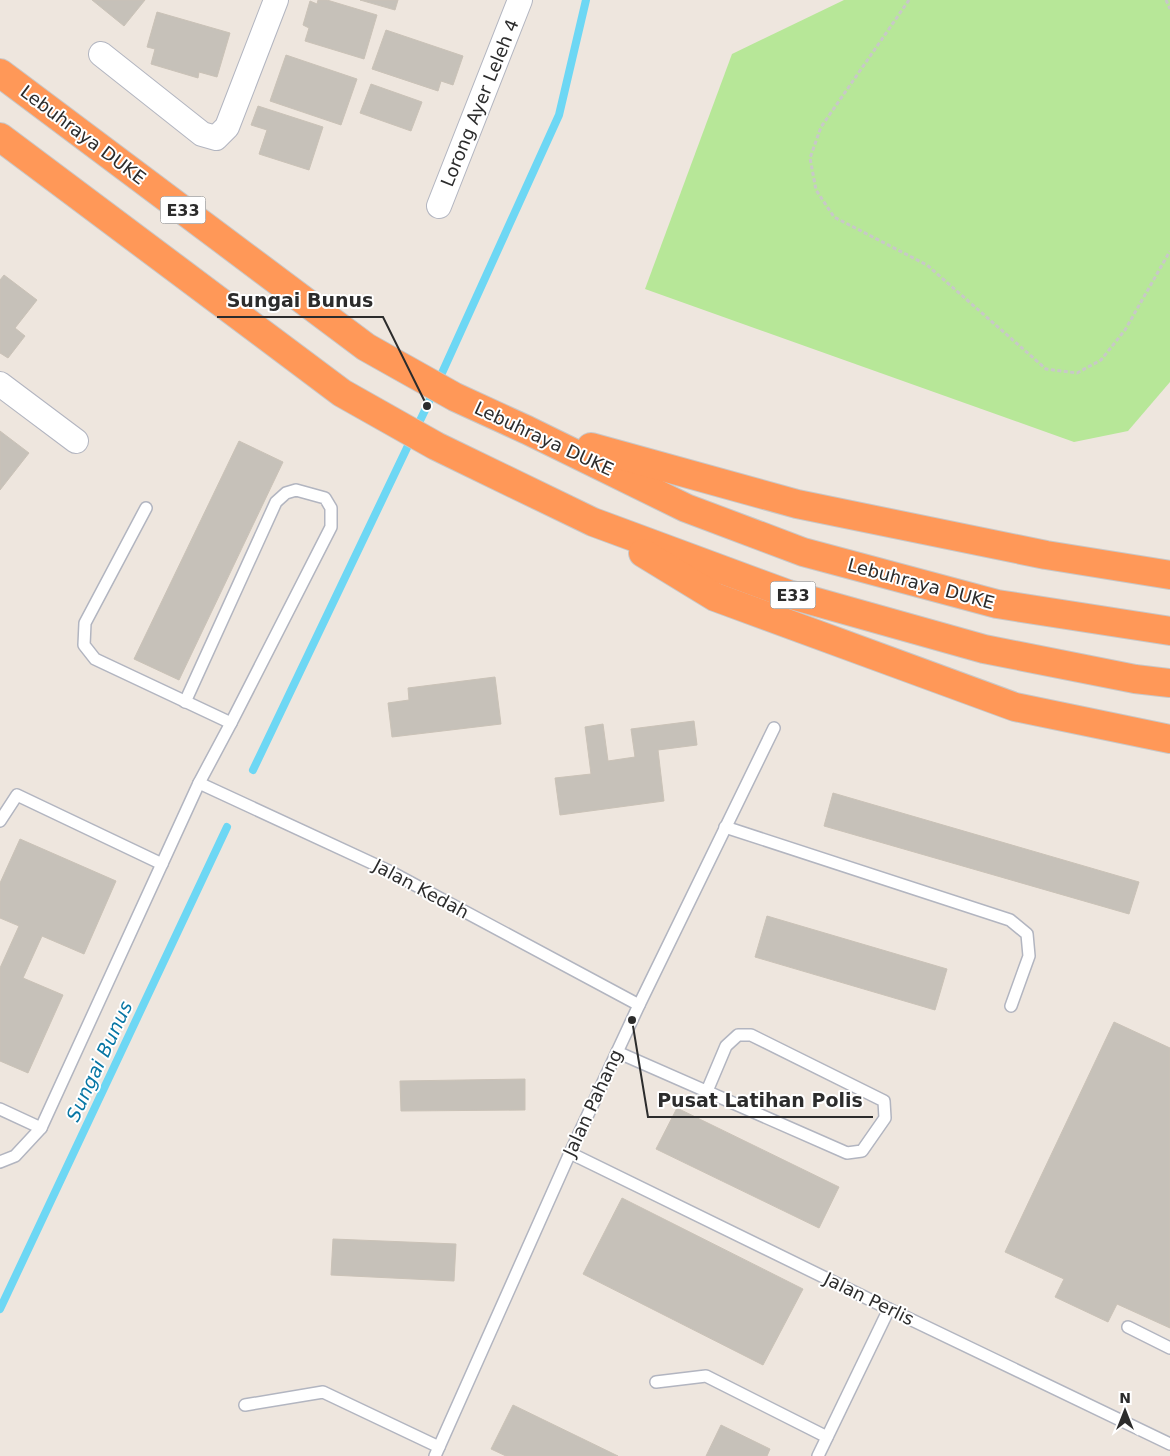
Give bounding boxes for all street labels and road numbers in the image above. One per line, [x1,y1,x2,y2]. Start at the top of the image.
street label: Lorong Ayer Leleh 4 [436,16,523,190]
street label: Lebuhraya DUKE [17,81,150,188]
road number: E33 [160,196,206,224]
street label: Lebuhraya DUKE [471,397,617,480]
street label: Lebuhraya DUKE [845,554,997,613]
road number: E33 [770,582,816,608]
street label: Jalan Kedah [369,854,473,923]
street label: Jalan Pahang [558,1046,627,1161]
street label: Jalan Perlis [820,1267,918,1329]

